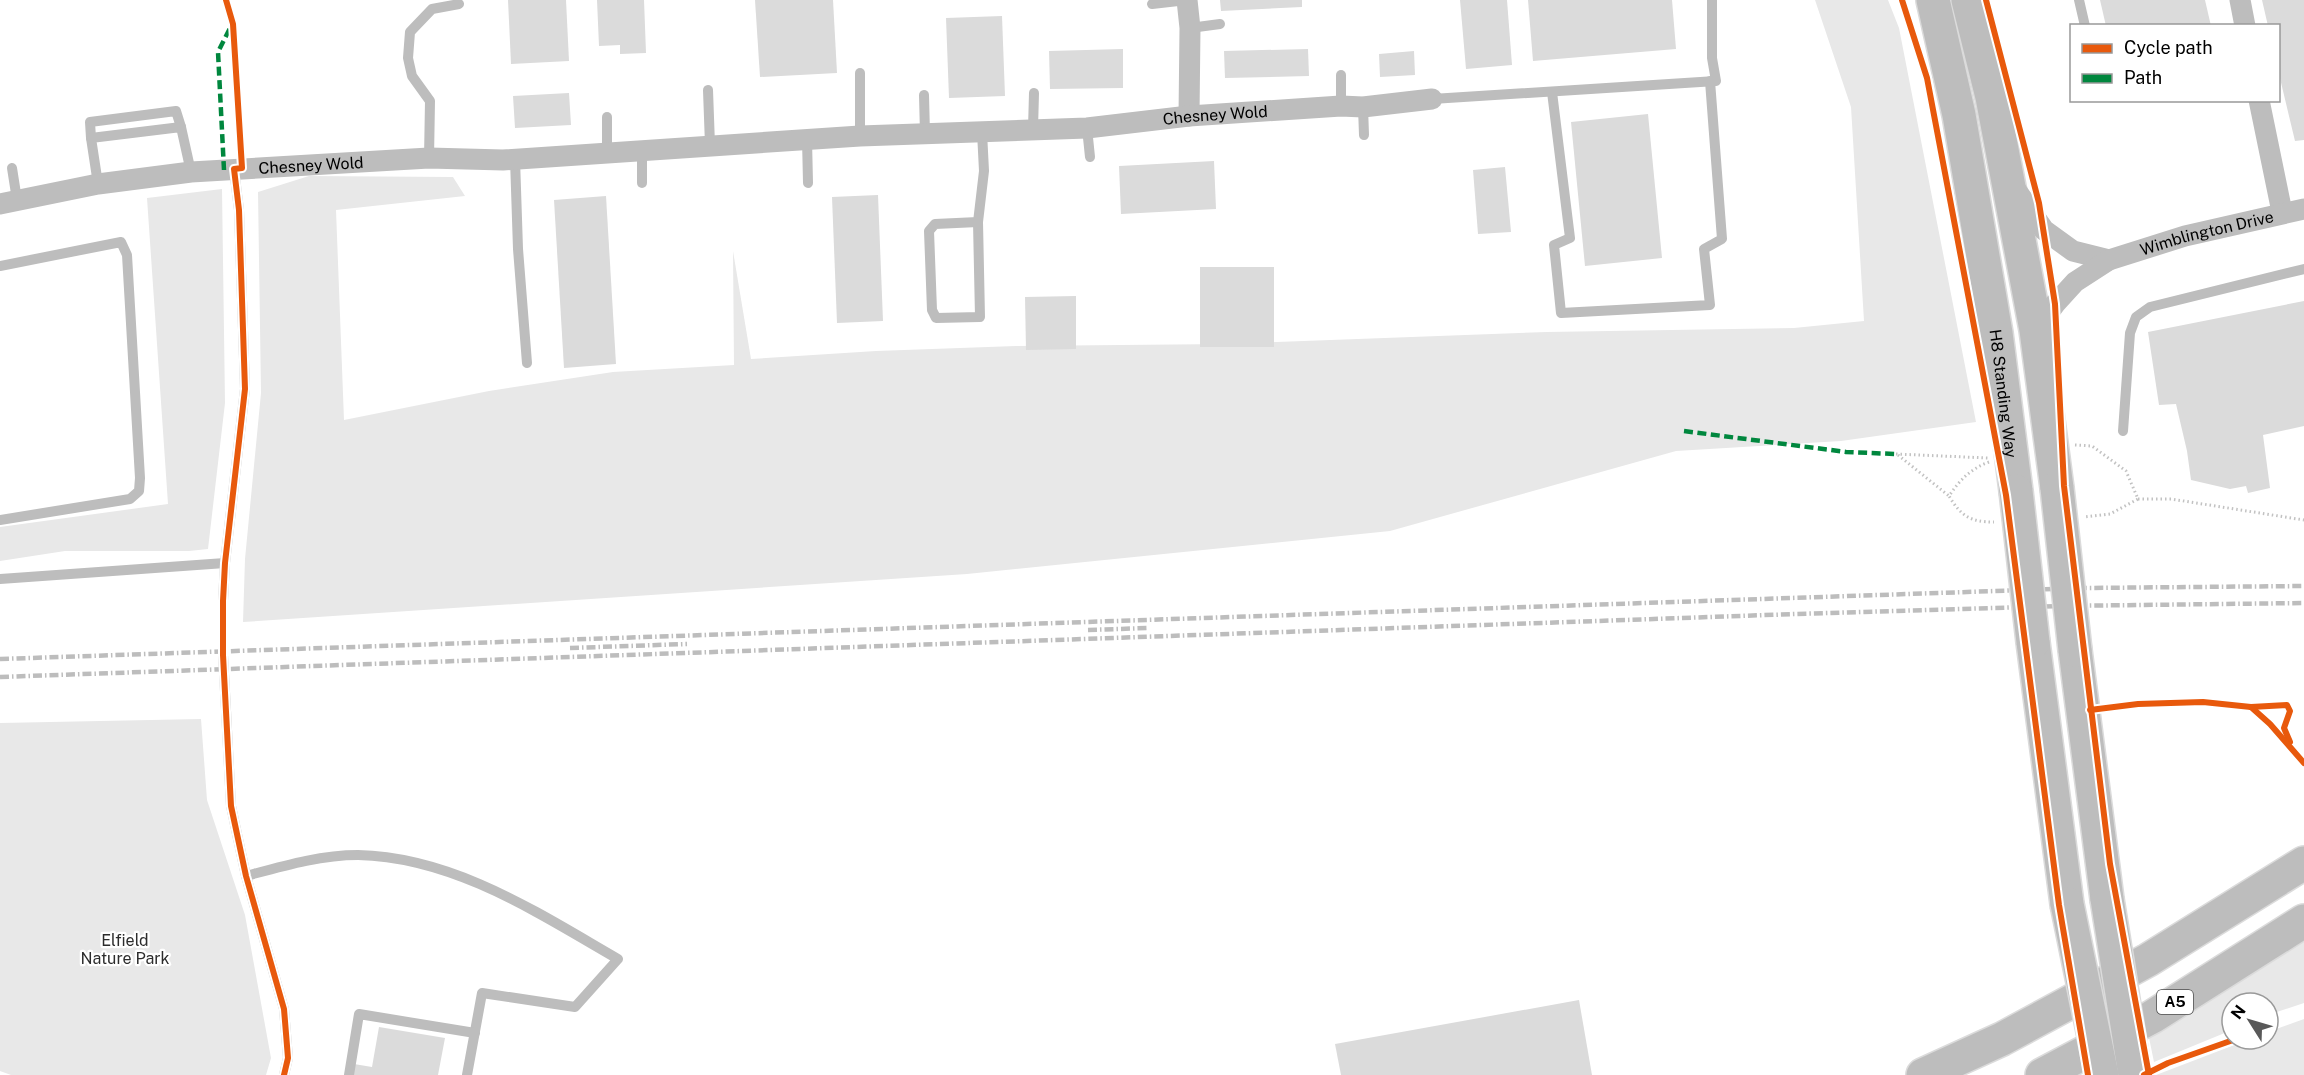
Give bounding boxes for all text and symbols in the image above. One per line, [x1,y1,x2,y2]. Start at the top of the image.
legend [2070,24,2280,102]
text: Cycle path [2124,37,2213,58]
text: Path [2124,67,2162,88]
street label: Chesney Wold [1162,102,1268,129]
street label: Chesney Wold [258,153,364,178]
street label: Wimblington Drive [2138,207,2276,260]
street label: H8 Standing Way [1986,328,2021,459]
park label: Elfield Nature Park [80,931,170,968]
road number: A5 [2157,990,2193,1014]
north arrow [2220,991,2280,1051]
text: N [2227,1002,2250,1023]

